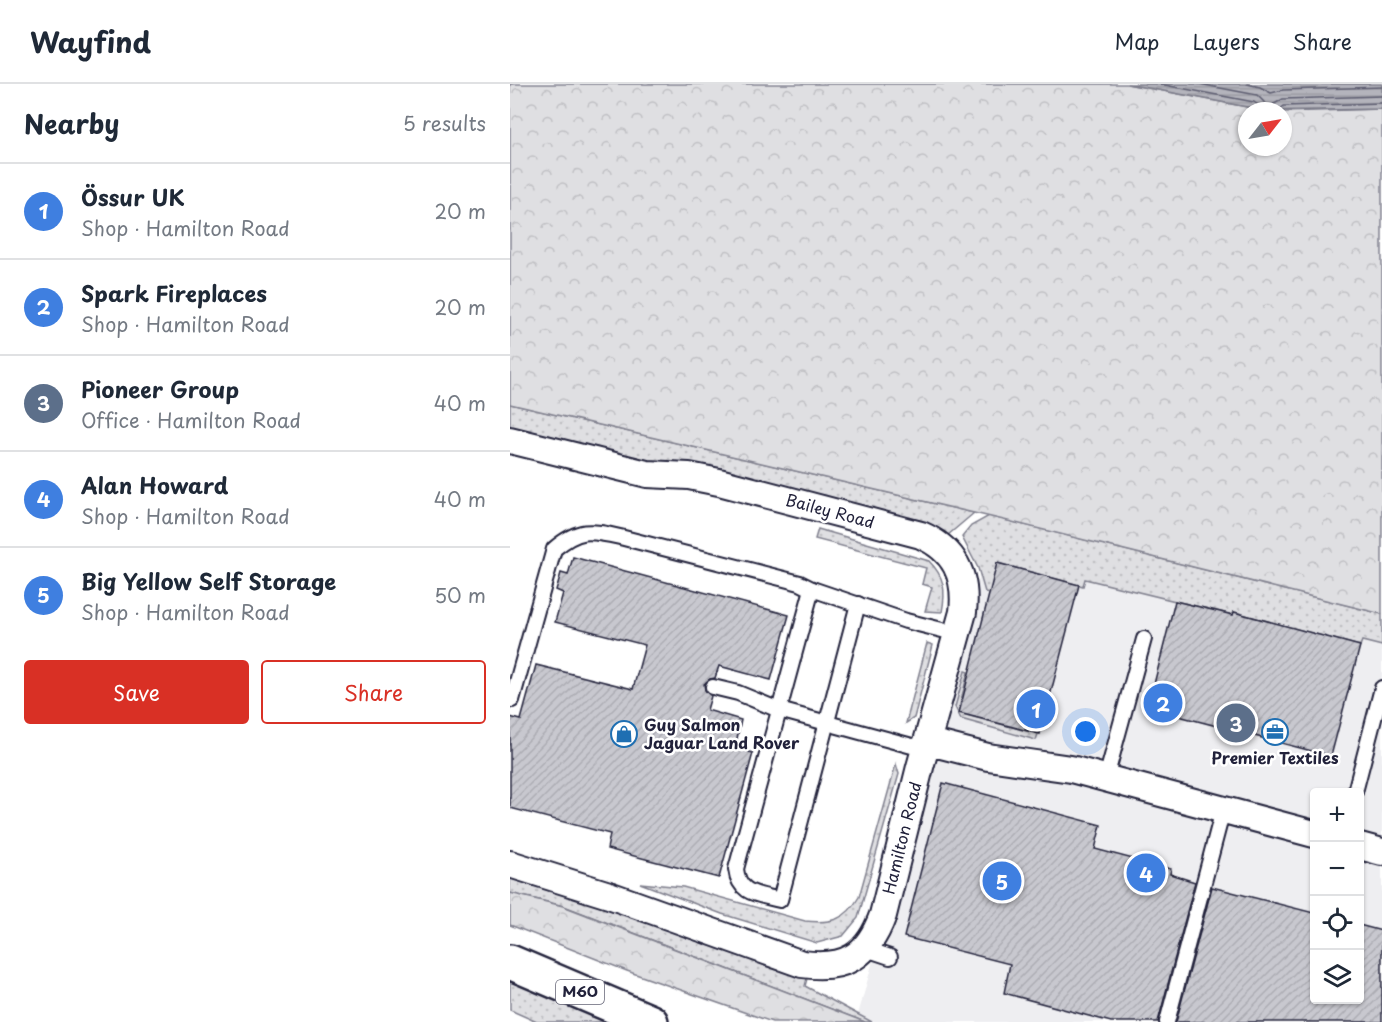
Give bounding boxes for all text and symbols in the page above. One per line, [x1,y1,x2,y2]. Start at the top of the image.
text: Wayfind [30,20,151,63]
text: Map [1115,25,1159,57]
text: Layers [1192,25,1260,57]
text: Share [1293,25,1352,57]
north arrow [1238,102,1292,156]
text: Nearby [24,104,119,143]
text: 5 results [403,108,486,138]
text: Össur UK [81,180,185,213]
text: 1 [39,196,48,226]
text: 20 m [434,196,486,226]
text: Shop · Hamilton Road [81,213,290,243]
text: Spark Fireplaces [81,276,267,309]
text: 2 [36,292,51,322]
text: 20 m [434,292,486,322]
text: Shop · Hamilton Road [81,309,290,339]
text: Pioneer Group [81,372,239,405]
text: 3 [37,388,50,418]
text: 40 m [434,388,486,418]
text: Office · Hamilton Road [81,405,301,435]
text: Alan Howard [81,468,228,501]
text: 4 [37,484,50,514]
text: 40 m [434,484,486,514]
street label: Bailey Road [783,487,877,533]
text: Shop · Hamilton Road [81,501,290,531]
text: Big Yellow Self Storage [81,564,336,597]
text: 5 [37,580,50,610]
text: 50 m [434,580,486,610]
text: Shop · Hamilton Road [81,597,290,627]
button: Save [24,660,249,724]
button: Share [261,660,486,724]
pin: 2 [1144,680,1182,726]
pin: 1 [1016,686,1056,732]
pin: 3 [1216,700,1256,746]
place label: Guy Salmon Jaguar Land Rover [644,712,800,754]
your location [1071,717,1100,746]
office icon: Premier Textiles [1260,717,1290,747]
shop icon: Guy Salmon Jaguar Land Rover [609,719,639,749]
place label: Premier Textiles [1211,745,1339,769]
street label: Hamilton Road [875,779,927,896]
map controls [1310,788,1364,1004]
button: + [1310,788,1364,842]
button: − [1310,842,1364,896]
pin: 4 [1126,850,1166,896]
pin: 5 [982,858,1022,904]
button: locate [1310,896,1364,950]
button: layers [1310,950,1364,1004]
road number: M60 [556,980,604,1004]

